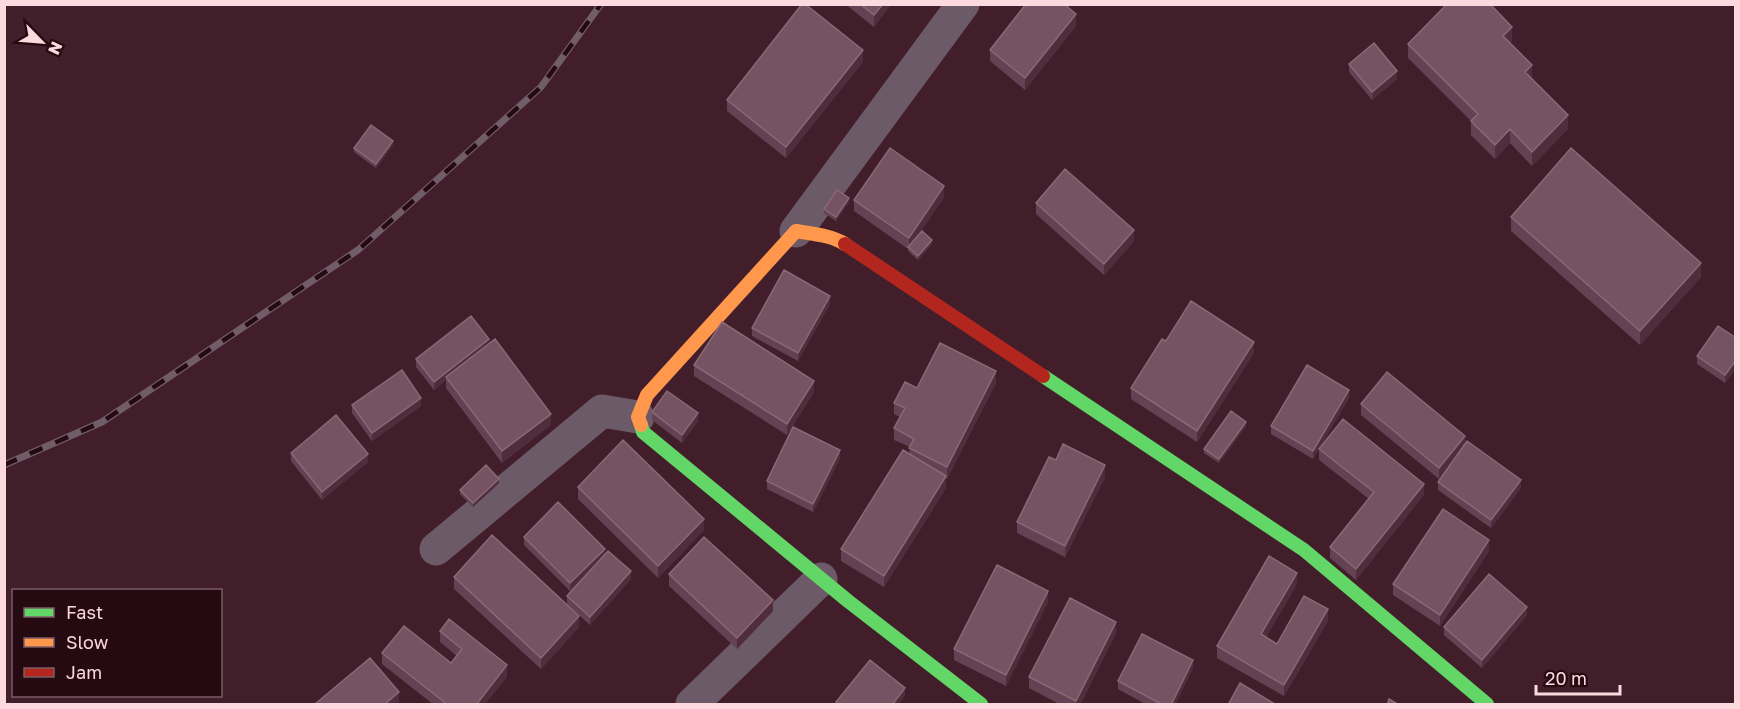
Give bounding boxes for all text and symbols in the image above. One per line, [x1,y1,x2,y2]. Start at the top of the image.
north arrow [12,12,72,72]
text: N [44,39,67,58]
legend [12,589,222,697]
text: Fast [66,601,103,623]
text: Slow [66,631,109,653]
scale bar [1536,658,1620,696]
text: Jam [66,661,102,683]
text: 20 m [1545,667,1587,689]

